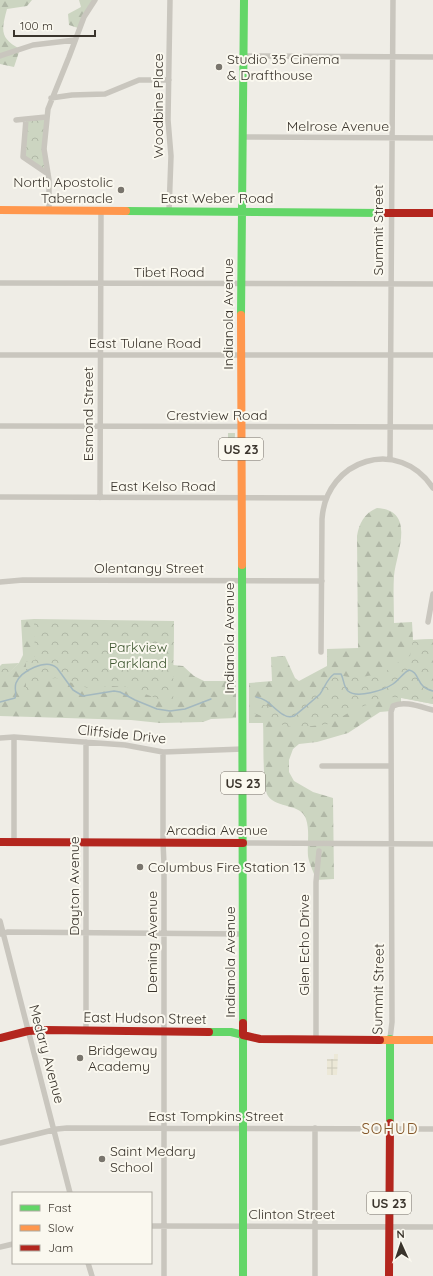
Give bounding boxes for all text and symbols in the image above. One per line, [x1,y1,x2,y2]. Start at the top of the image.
scale bar [14,12,95,38]
text: 100 m [20,18,53,33]
place label: Studio 35 Cinema & Drafthouse [227,50,340,84]
street label: Woodbine Place [149,53,167,159]
marker: Studio 35 Cinema & Drafthouse [214,62,224,72]
street label: Melrose Avenue [287,117,389,135]
place label: North Apostolic Tabernacle [13,173,113,207]
street label: Summit Street [369,184,387,276]
marker: North Apostolic Tabernacle [116,185,126,195]
street label: East Weber Road [160,189,274,207]
street label: Indianola Avenue [219,258,237,370]
street label: Tibet Road [133,263,205,281]
street label: East Tulane Road [89,334,201,352]
street label: Esmond Street [79,367,97,461]
street label: Crestview Road [167,406,267,424]
road number: US 23 [219,438,263,460]
street label: East Kelso Road [110,477,216,495]
street label: Olentangy Street [94,559,204,577]
street label: Indianola Avenue [220,582,238,694]
park label: Parkview Parkland [109,638,168,672]
street label: Cliffside Drive [77,720,167,748]
road number: US 23 [221,772,265,794]
street label: Arcadia Avenue [166,821,268,839]
street label: Dayton Avenue [65,836,83,936]
place label: Columbus Fire Station 13 [148,858,306,876]
marker: Columbus Fire Station 13 [135,862,145,872]
street label: Deming Avenue [143,891,161,993]
street label: Glen Echo Drive [295,894,313,996]
street label: Indianola Avenue [221,906,239,1018]
street label: Summit Street [368,943,388,1035]
street label: Medary Avenue [25,1003,69,1105]
street label: East Hudson Street [83,1008,207,1028]
place label: Bridgeway Academy [88,1041,157,1075]
marker: Bridgeway Academy [75,1053,85,1063]
street label: East Tompkins Street [148,1107,284,1125]
district label: SOHUD [361,1119,419,1138]
place label: Saint Medary School [110,1142,196,1176]
marker: Saint Medary School [97,1154,107,1164]
legend [12,1192,152,1264]
road number: US 23 [367,1192,411,1214]
text: Fast [48,1200,72,1215]
street label: Clinton Street [249,1205,336,1223]
text: Slow [48,1220,74,1235]
north arrow [381,1224,421,1264]
text: N [396,1227,405,1241]
text: Jam [48,1240,73,1255]

